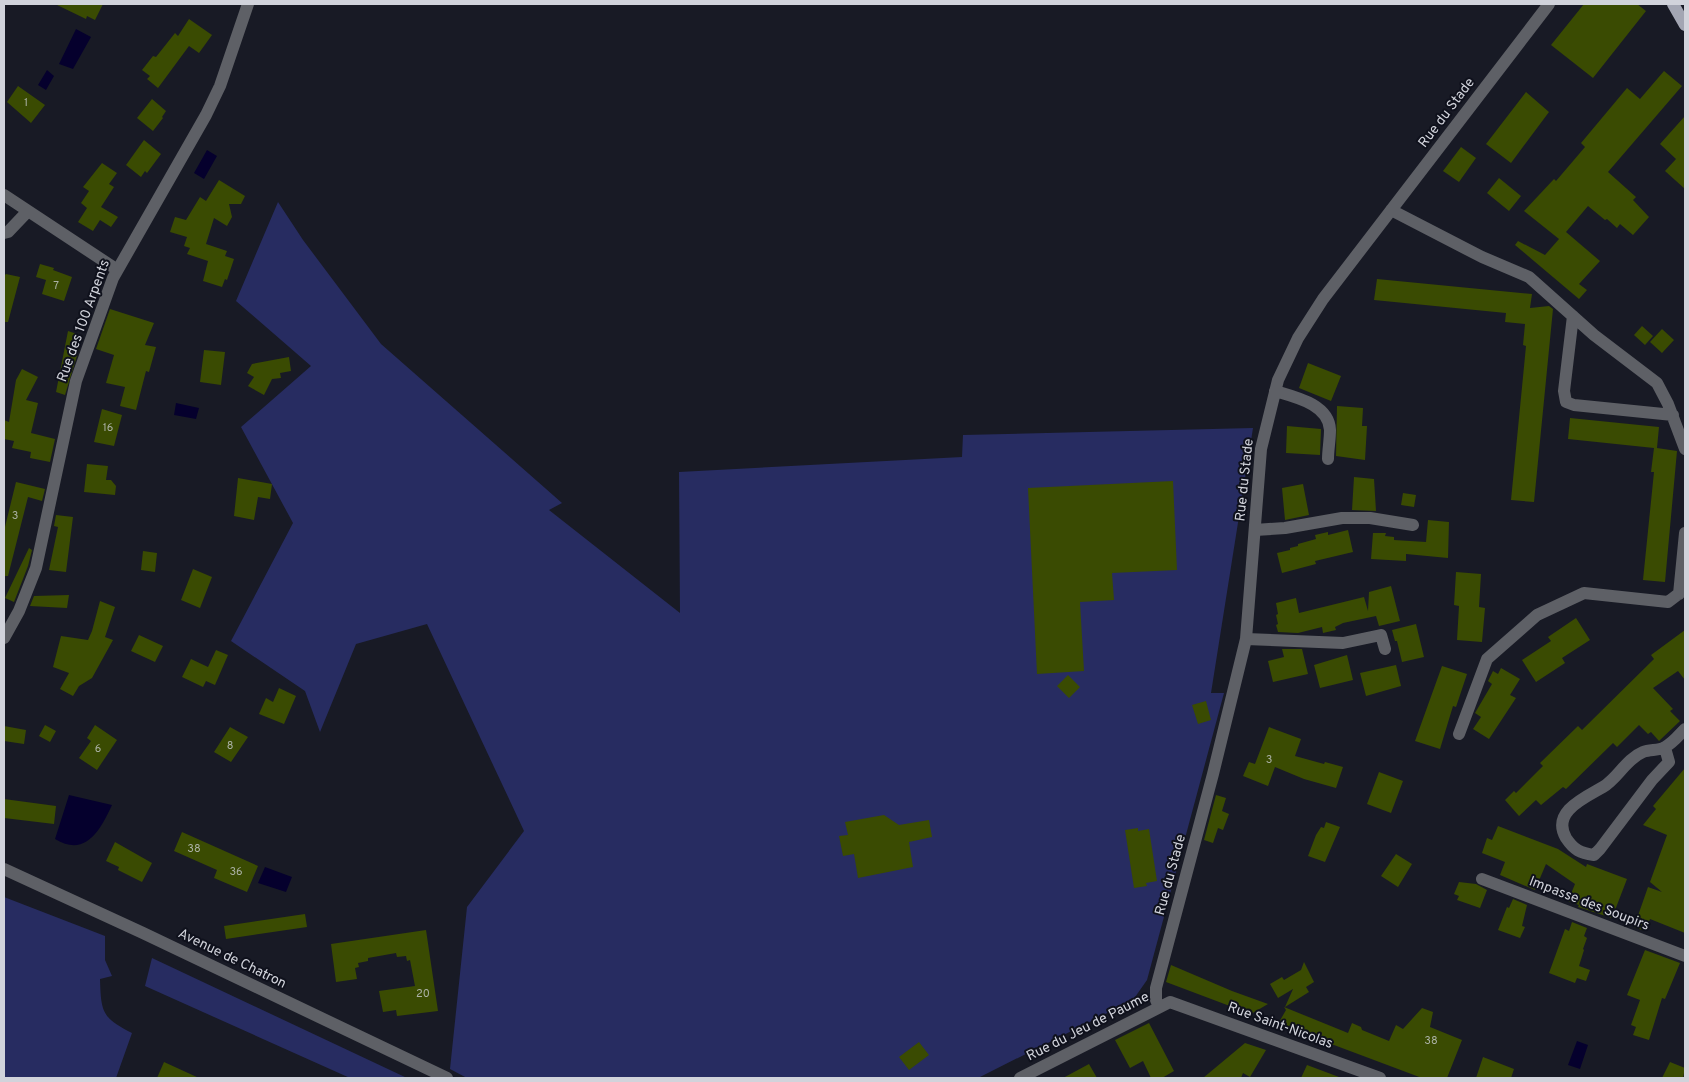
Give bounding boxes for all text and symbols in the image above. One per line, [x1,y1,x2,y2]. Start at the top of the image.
street label: Rue du Stade [1415,75,1479,151]
house number: 1 [24,96,28,110]
street label: Rue des 100 Arpents [54,258,114,384]
house number: 7 [53,279,59,293]
house number: 16 [103,421,113,435]
street label: Rue du Stade [1232,438,1258,522]
house number: 3 [12,509,18,523]
house number: 8 [227,739,233,753]
house number: 6 [95,742,101,756]
house number: 3 [1266,753,1272,767]
street label: Rue du Stade [1152,833,1190,917]
house number: 38 [187,842,201,856]
house number: 36 [229,865,243,879]
street label: Impasse des Soupirs [1526,873,1652,935]
street label: Avenue de Chatron [175,925,289,993]
house number: 20 [416,987,430,1001]
street label: Rue du Jeu de Paume [1024,989,1152,1065]
street label: Rue Saint-Nicolas [1225,999,1335,1053]
house number: 38 [1424,1034,1438,1048]

